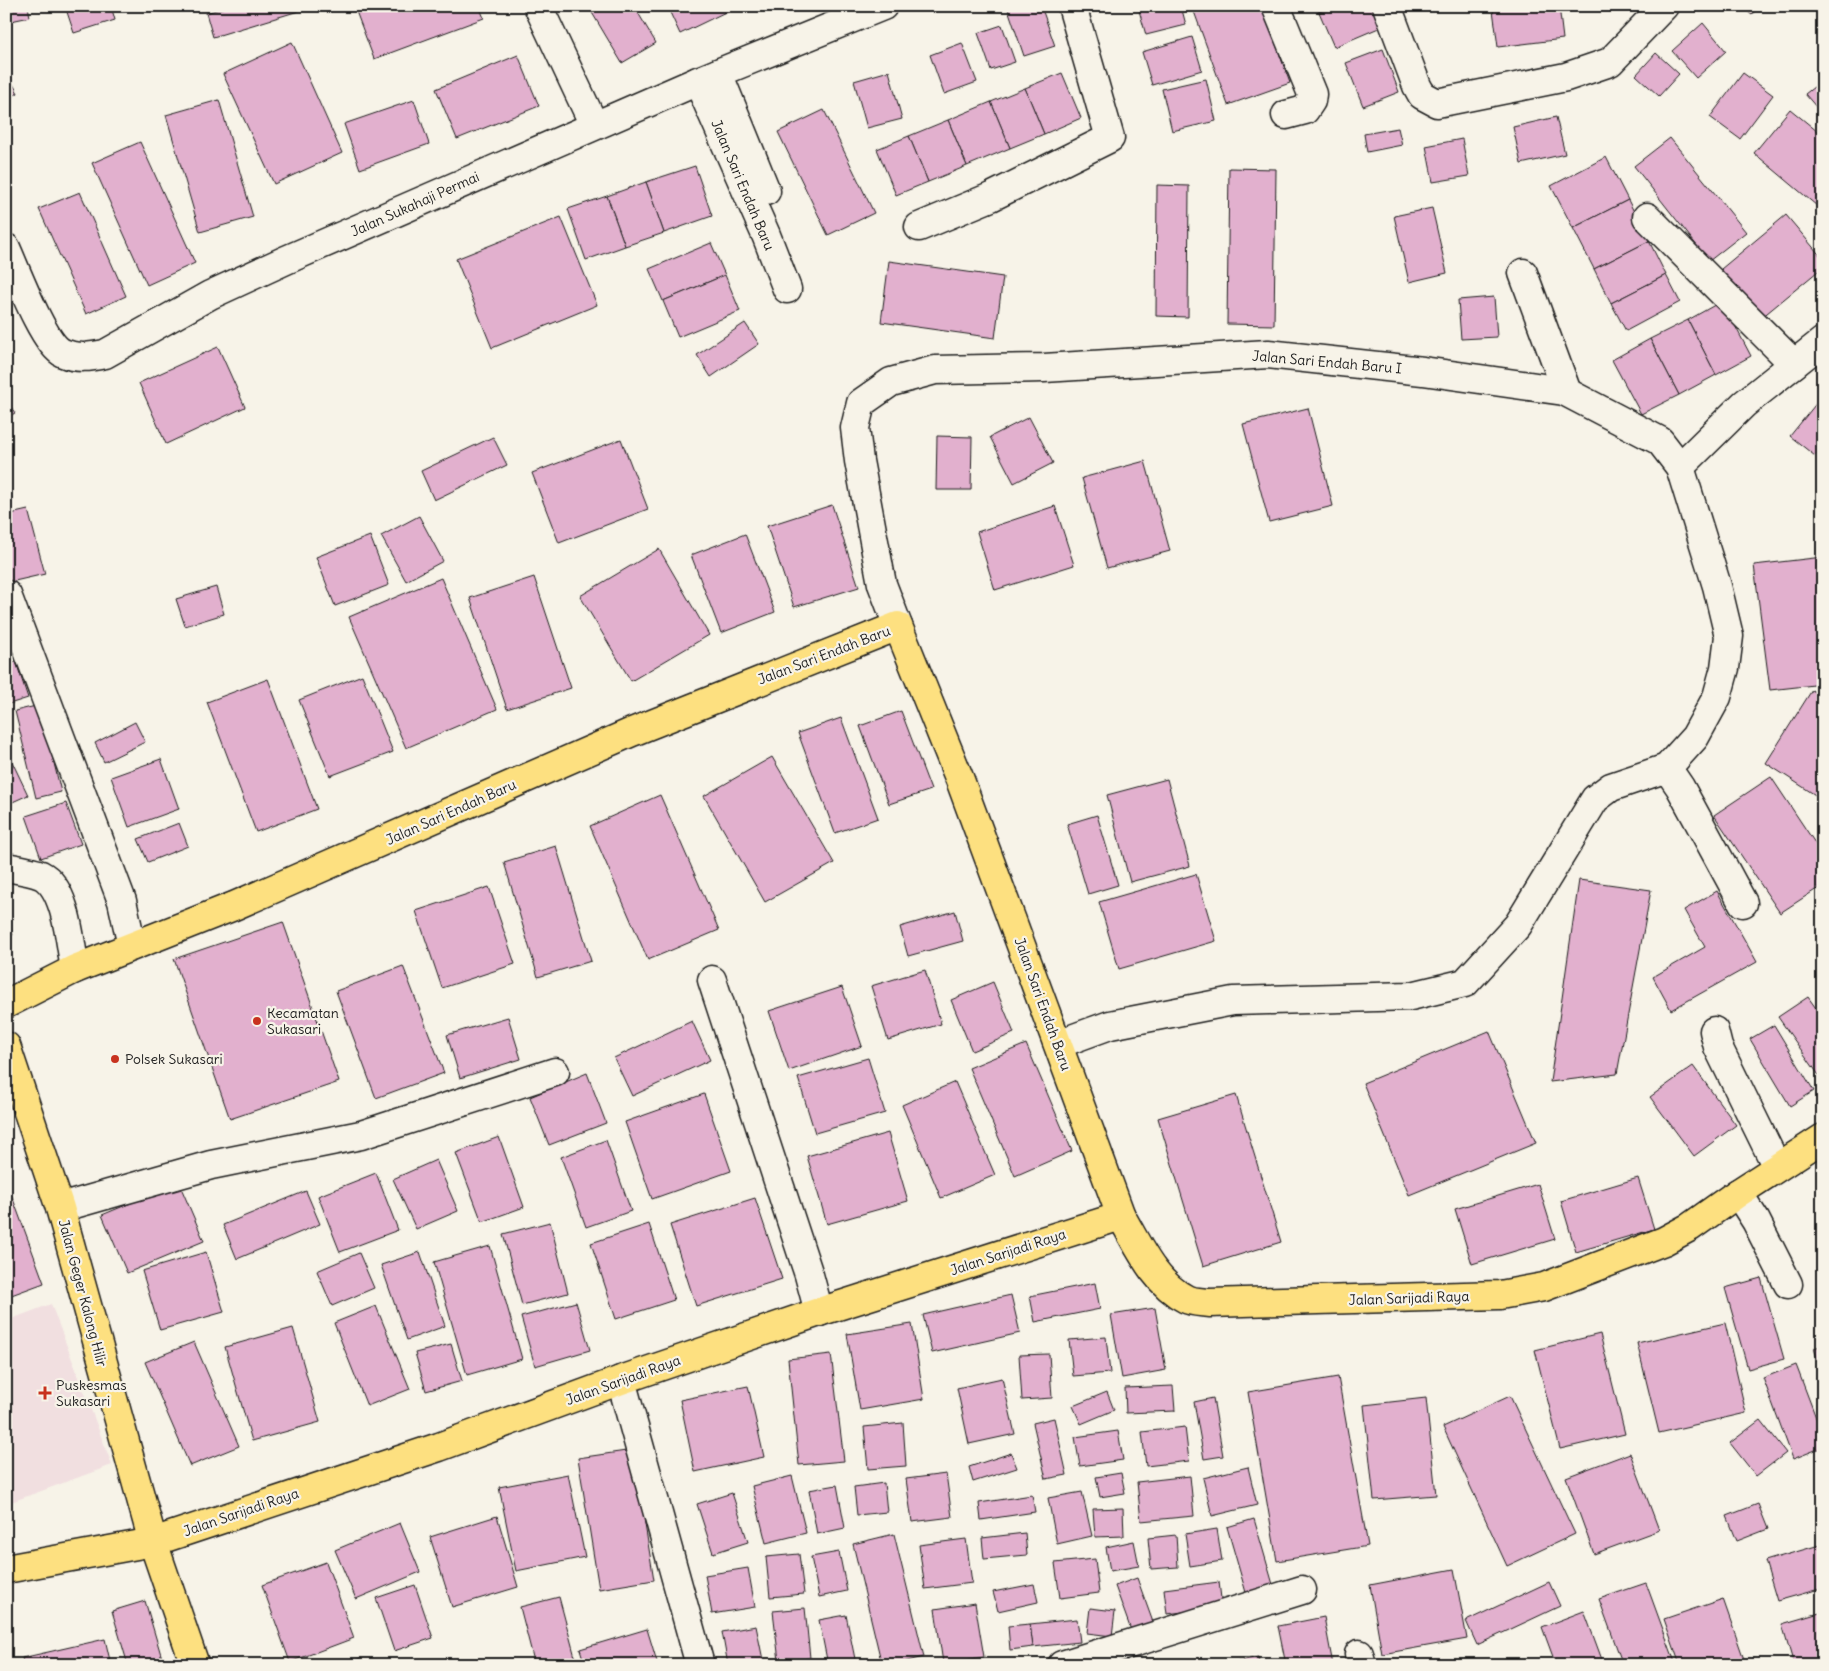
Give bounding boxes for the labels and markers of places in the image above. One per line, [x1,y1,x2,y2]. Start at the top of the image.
place label: Kecamatan Sukasari [267,1004,339,1038]
marker: Kecamatan Sukasari [251,1015,263,1027]
place label: Polsek Sukasari [125,1050,223,1068]
marker: Polsek Sukasari [109,1053,121,1065]
place label: Puskesmas Sukasari [56,1376,127,1410]
marker: Puskesmas Sukasari [38,1386,52,1400]

